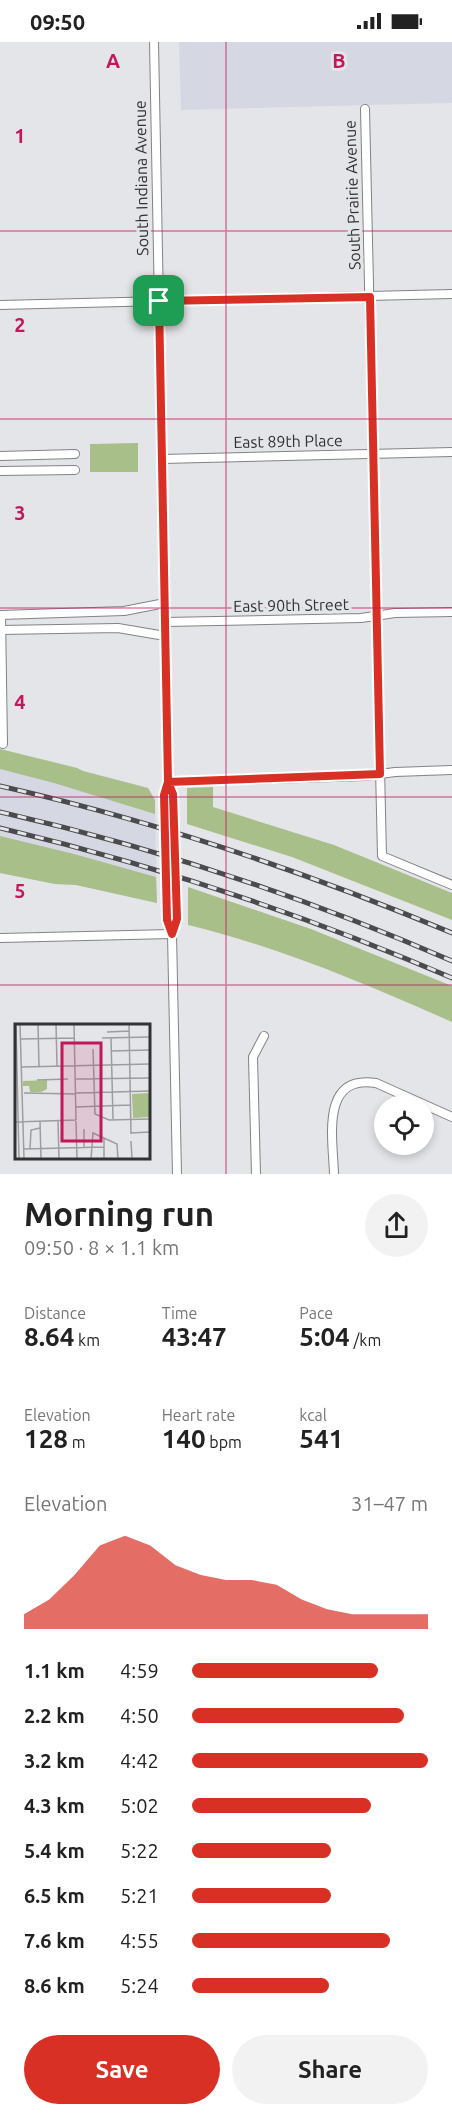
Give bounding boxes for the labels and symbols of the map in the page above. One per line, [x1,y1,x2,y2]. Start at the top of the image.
text: A [106,49,120,72]
text: B [332,49,346,72]
street label: South Indiana Avenue [131,100,151,256]
street label: South Prairie Avenue [340,120,364,270]
text: 1 [14,124,26,147]
pin [133,275,184,326]
text: 2 [14,313,26,336]
street label: East 89th Place [233,431,343,451]
text: 3 [14,501,26,524]
street label: East 90th Street [233,595,350,615]
text: 4 [14,690,26,713]
text: 5 [14,879,26,902]
inset map [15,1024,150,1159]

